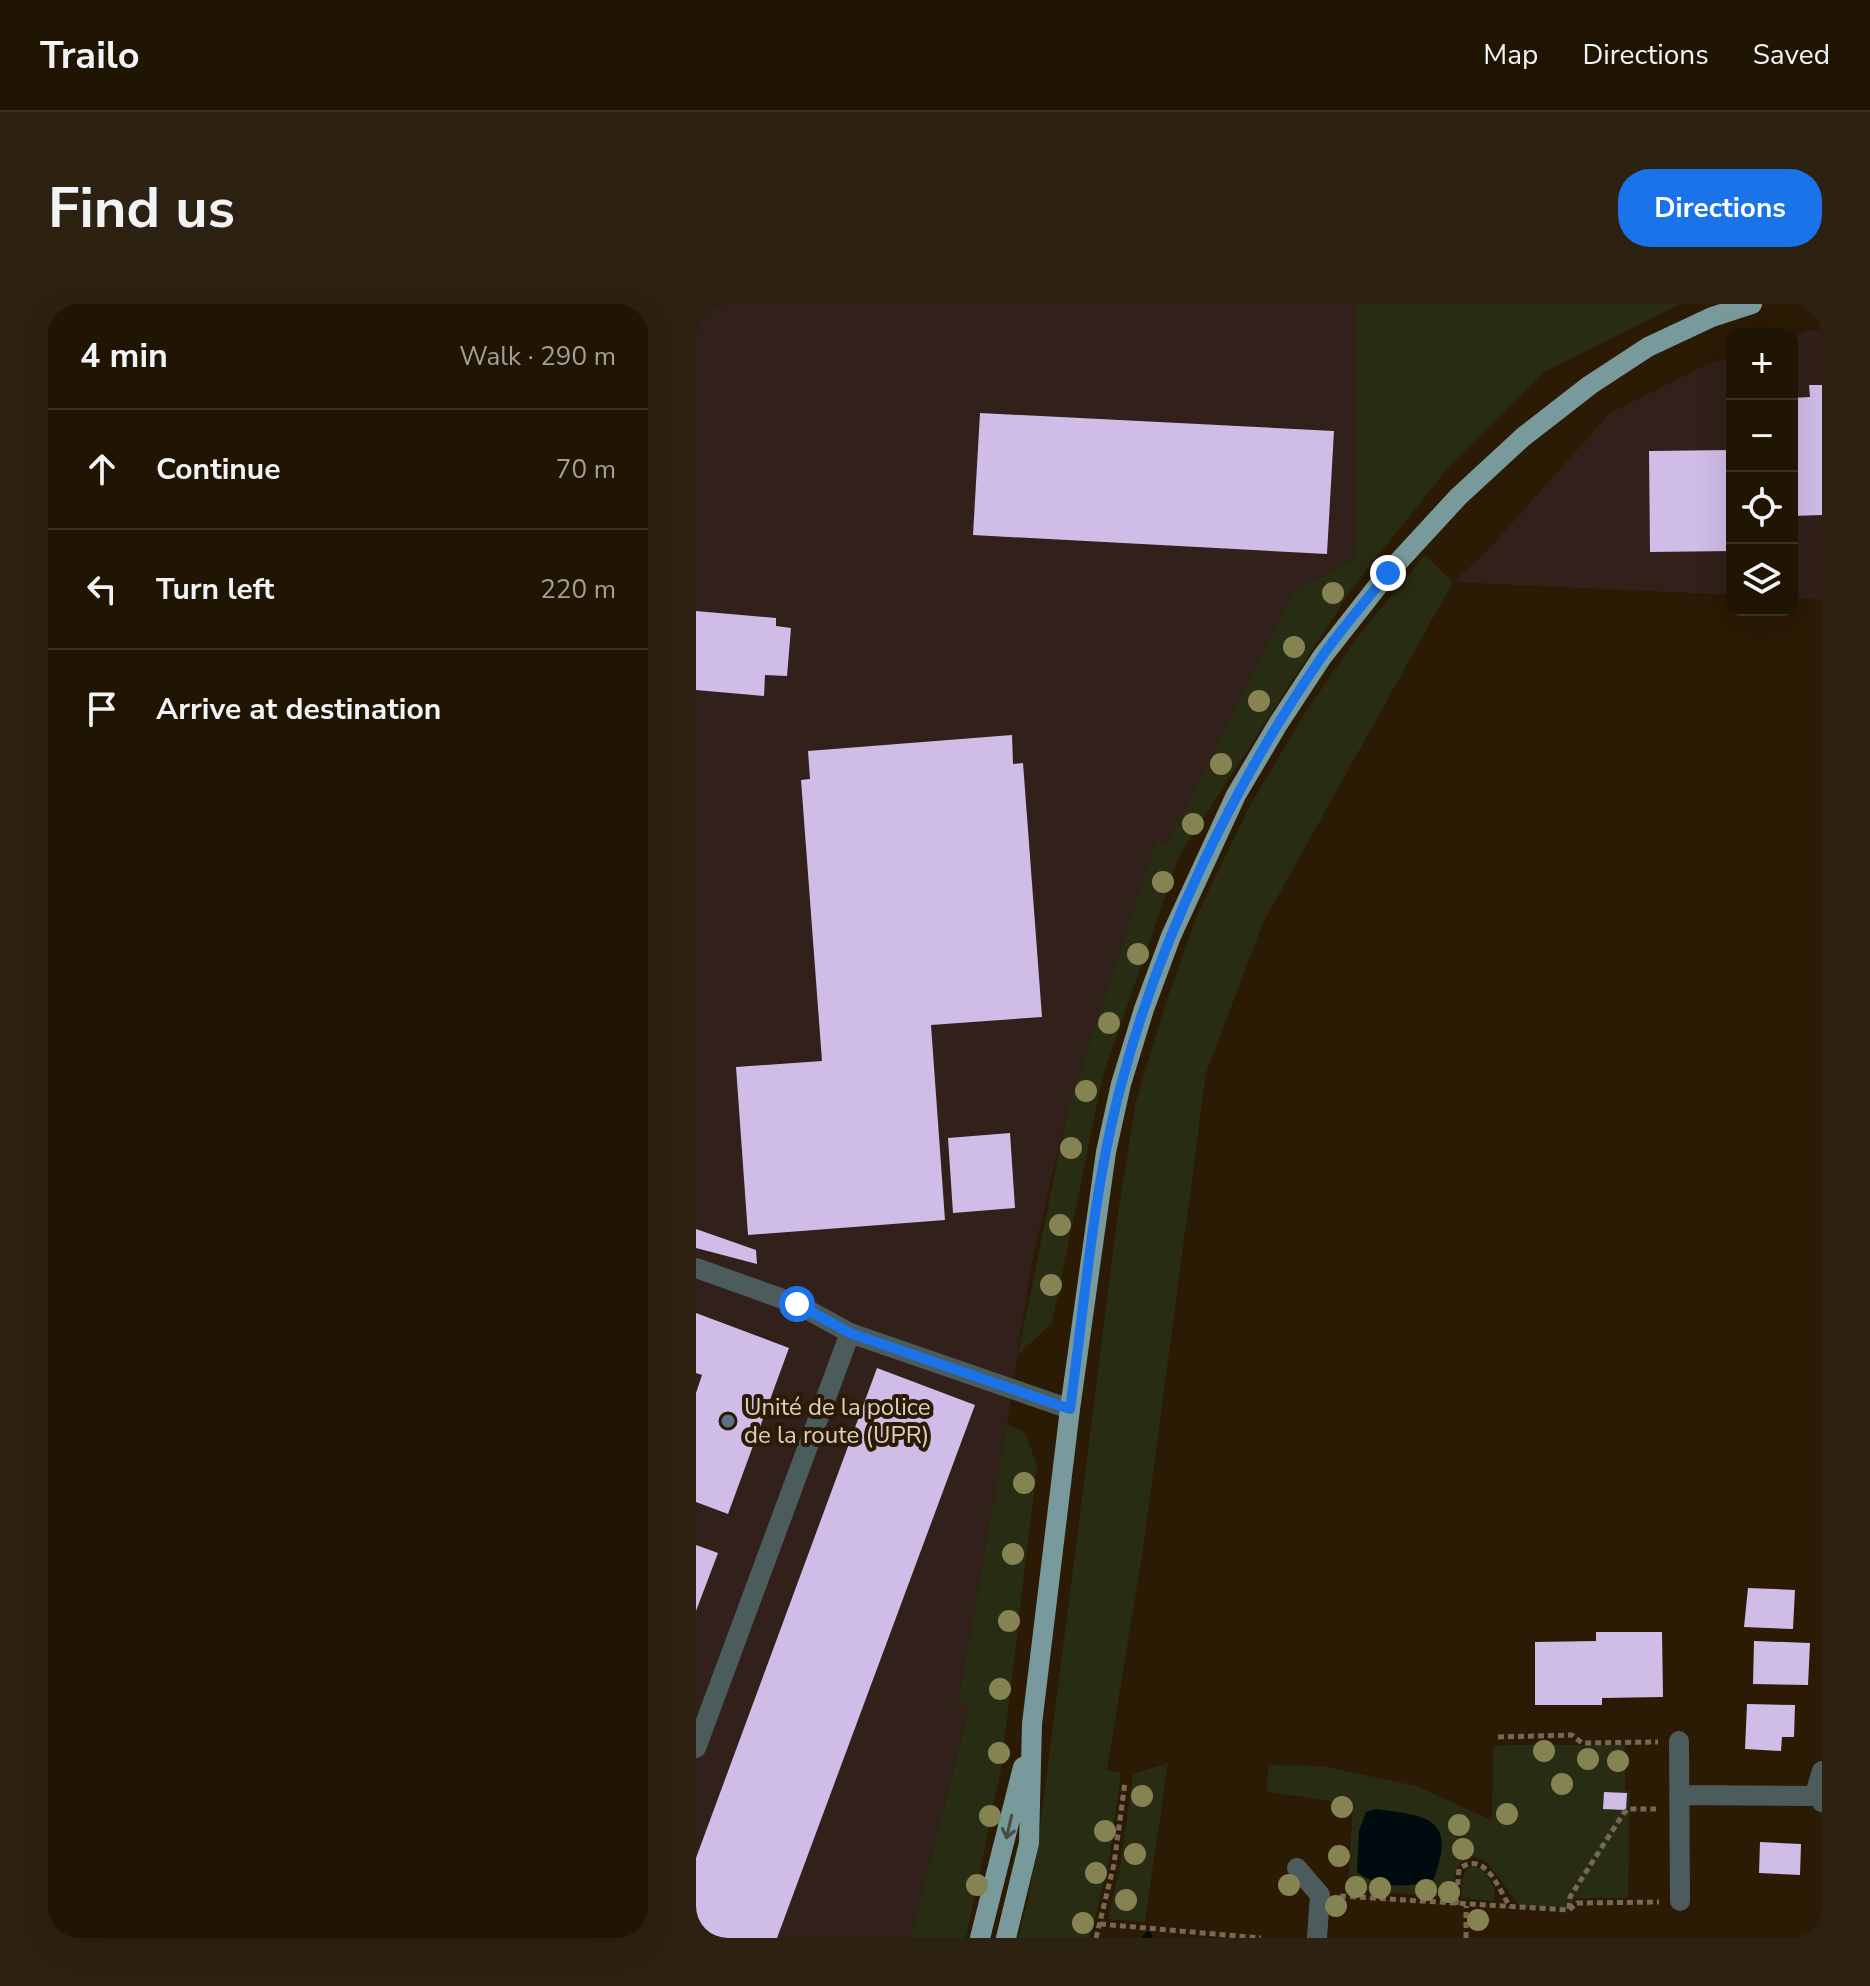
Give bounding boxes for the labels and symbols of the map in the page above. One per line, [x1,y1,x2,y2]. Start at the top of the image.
route end [1370,555,1406,591]
route start [779,1286,815,1322]
place label: Unité de la police de la route (UPR) [744,1391,930,1451]
marker: Unité de la police de la route (UPR) [719,1412,737,1430]
one-way arrow [1001,1814,1016,1839]

